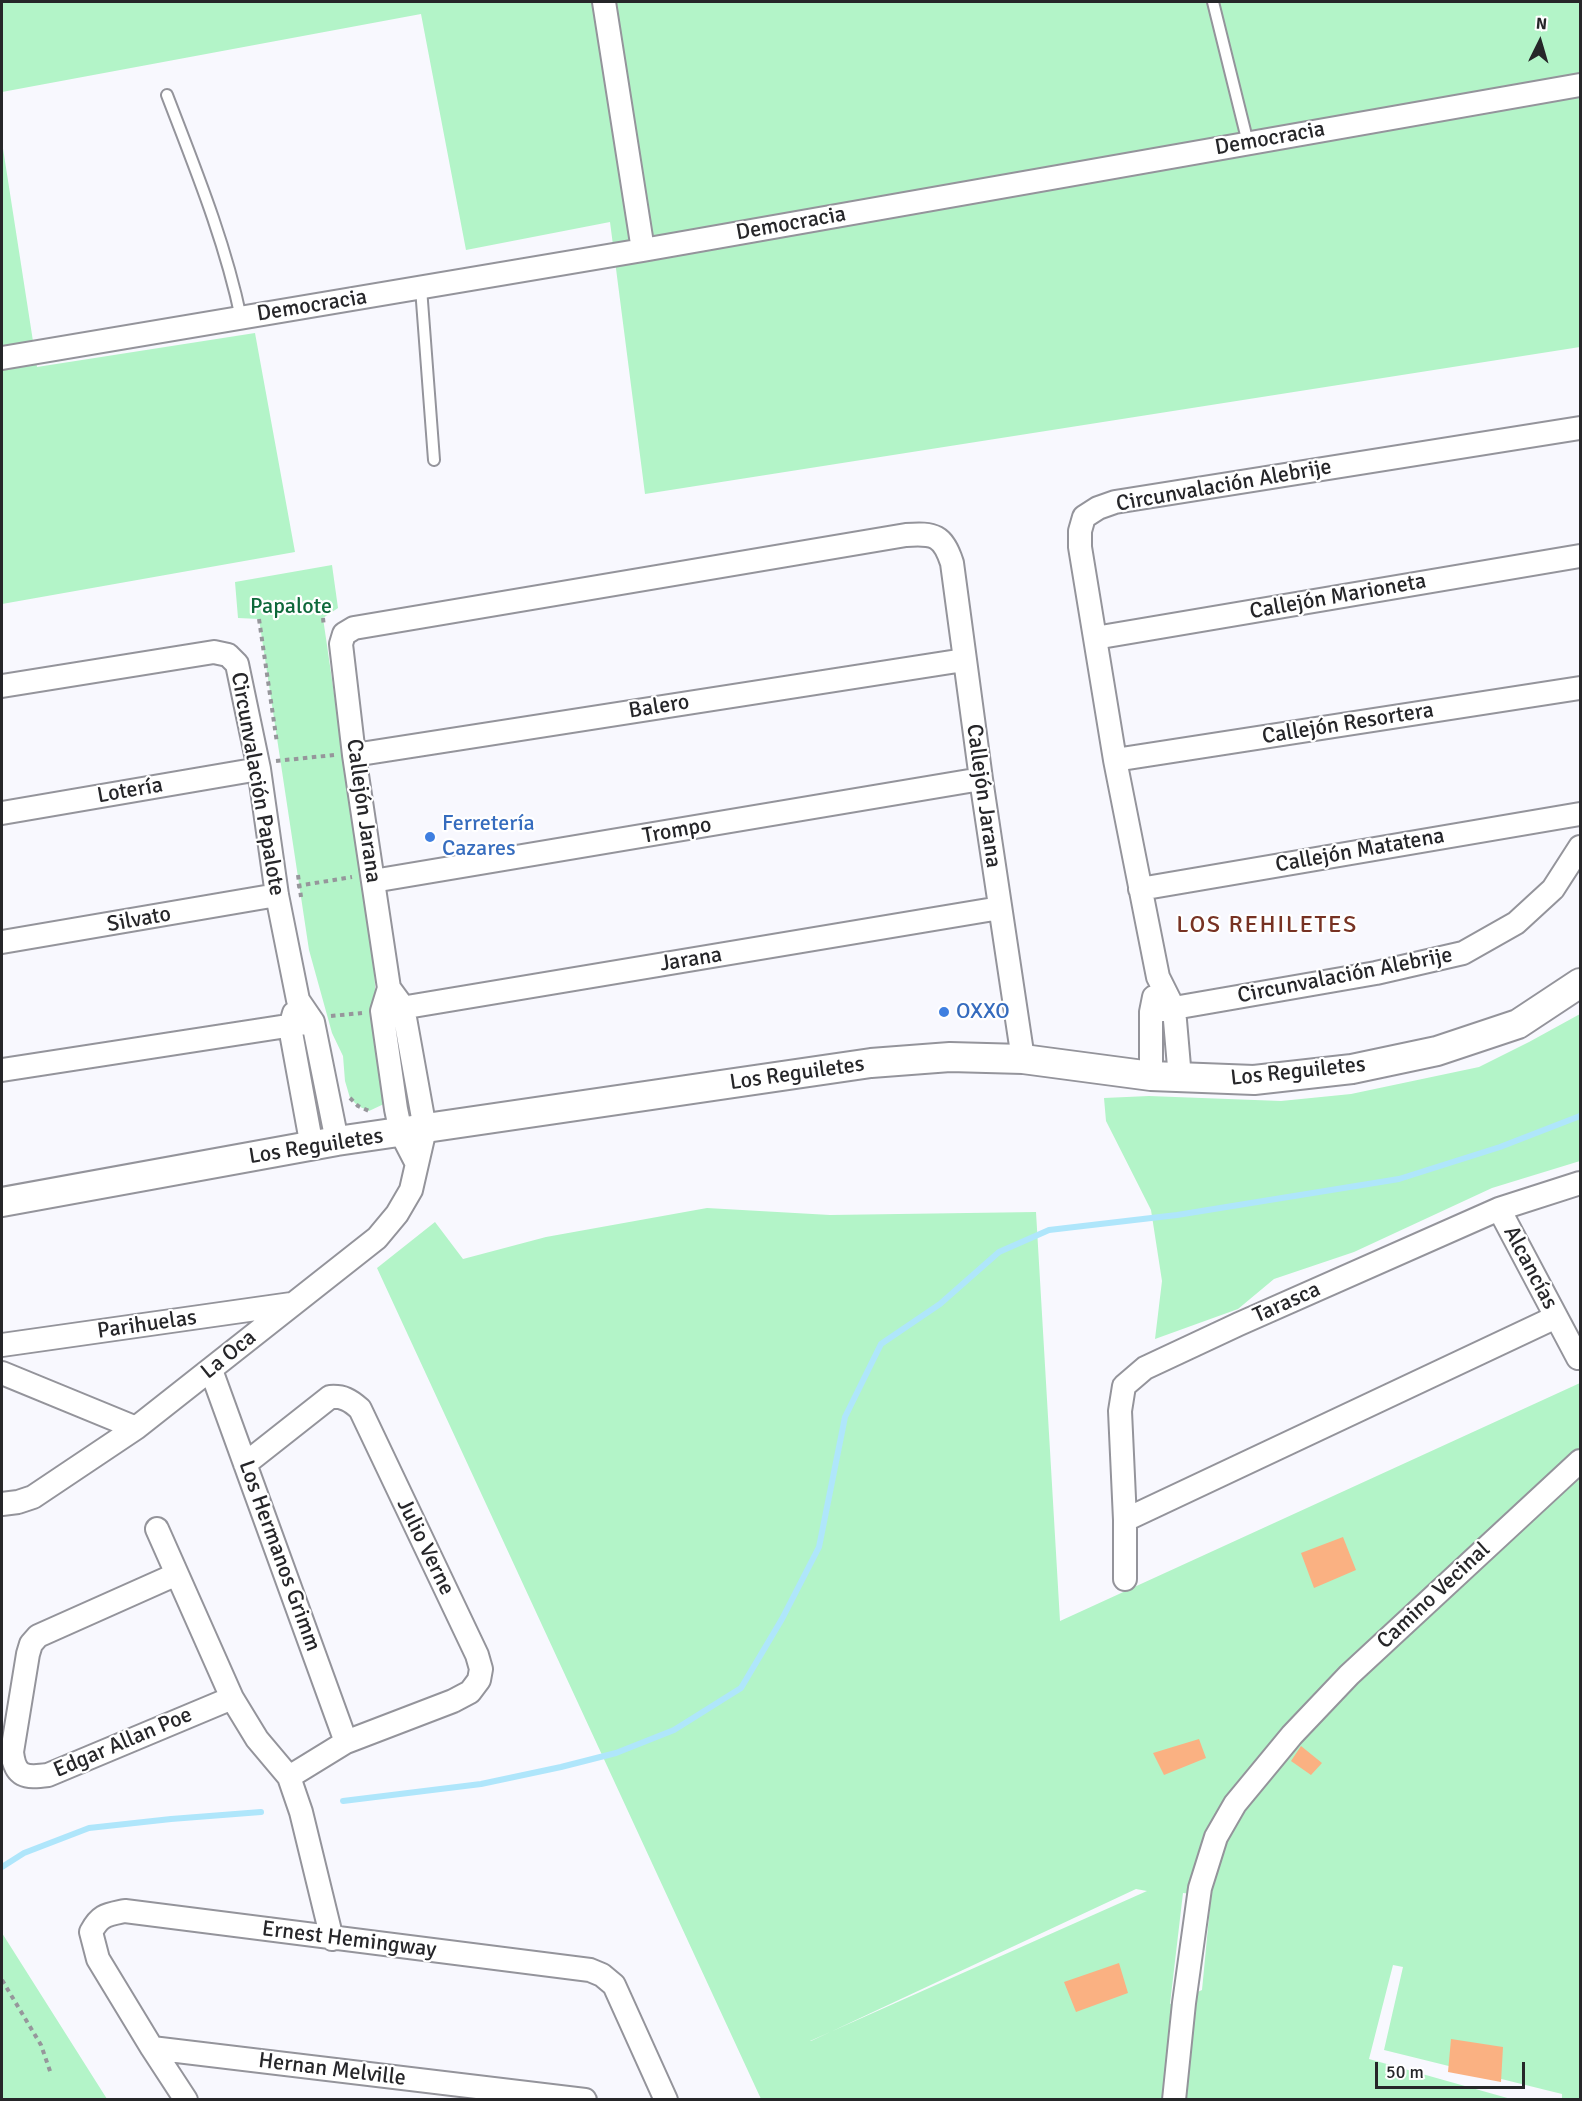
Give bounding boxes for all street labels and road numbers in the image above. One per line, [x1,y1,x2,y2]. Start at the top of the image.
street label: Democracia [1213,116,1327,162]
street label: Democracia [734,201,848,247]
street label: Democracia [255,284,369,328]
street label: Circunvalación Alebrije [1114,454,1334,518]
street label: Callejón Marioneta [1248,568,1428,626]
street label: Circunvalación Papalote [224,670,290,898]
street label: Balero [627,689,691,725]
street label: Callejón Resortera [1260,697,1436,751]
street label: Callejón Jarana [960,722,1006,870]
street label: Callejón Jarana [340,737,386,885]
street label: Lotería [95,772,165,810]
street label: Trompo [640,812,714,850]
street label: Callejón Matatena [1273,823,1447,879]
street label: Silvato [105,901,173,939]
street label: Jarana [658,942,724,978]
street label: Circunvalación Alebrije [1235,942,1455,1010]
street label: Los Reguiletes [728,1051,866,1097]
street label: Los Reguiletes [1229,1052,1367,1092]
street label: Los Reguiletes [247,1123,385,1171]
street label: Alcancías [1497,1222,1563,1314]
street label: Tarasca [1249,1277,1325,1329]
street label: Parihuelas [96,1305,198,1345]
street label: La Oca [196,1325,262,1385]
street label: Los Hermanos Grimm [232,1457,326,1655]
street label: Julio Verne [390,1494,460,1600]
street label: Camino Vecinal [1372,1537,1496,1655]
street label: Edgar Allan Poe [50,1702,196,1784]
street label: Ernest Hemingway [260,1916,438,1964]
street label: Hernan Melville [257,2048,407,2092]

